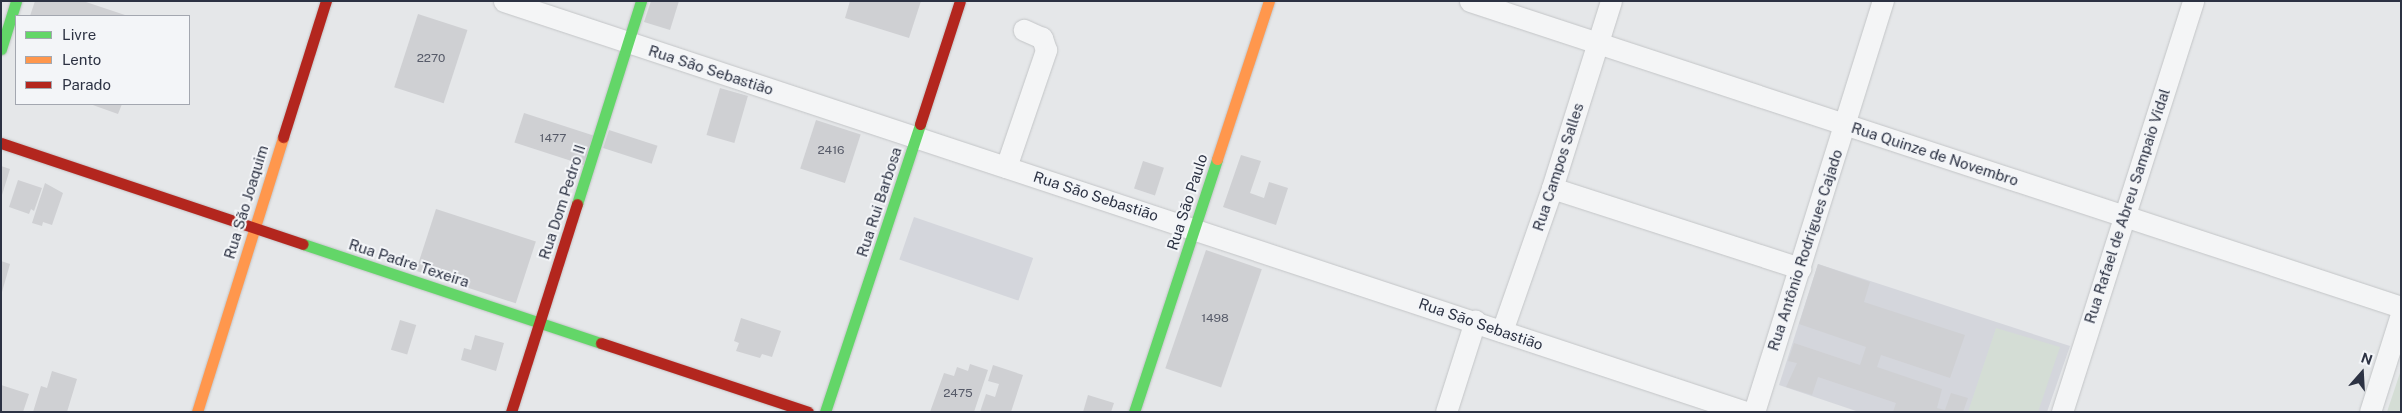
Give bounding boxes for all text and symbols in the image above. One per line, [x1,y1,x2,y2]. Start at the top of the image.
legend [15,15,190,105]
text: Livre [62,26,96,43]
street label: Rua São Sebastião [646,41,776,99]
text: Lento [62,51,101,68]
house number: 2270 [417,52,445,66]
text: Parado [62,76,111,93]
street label: Rua Rafael de Abreu Sampaio Vidal [2080,86,2174,326]
street label: Rua Campos Salles [1529,101,1587,233]
street label: Rua Quinze de Novembro [1849,118,2021,190]
house number: 1477 [540,132,566,146]
street label: Rua Dom Pedro II [535,142,589,262]
street label: Rua São Joaquim [220,143,272,261]
house number: 2416 [817,144,845,158]
street label: Rua Rui Barbosa [853,145,905,259]
street label: Rua Antônio Rodrigues Cajado [1764,147,1846,353]
street label: Rua São Paulo [1163,152,1211,252]
street label: Rua São Sebastião [1031,167,1161,225]
street label: Rua Padre Texeira [347,235,471,291]
street label: Rua São Sebastião [1416,294,1546,354]
house number: 1498 [1201,312,1229,326]
north arrow [2337,348,2387,398]
text: N [2359,349,2375,368]
house number: 2475 [943,387,973,401]

